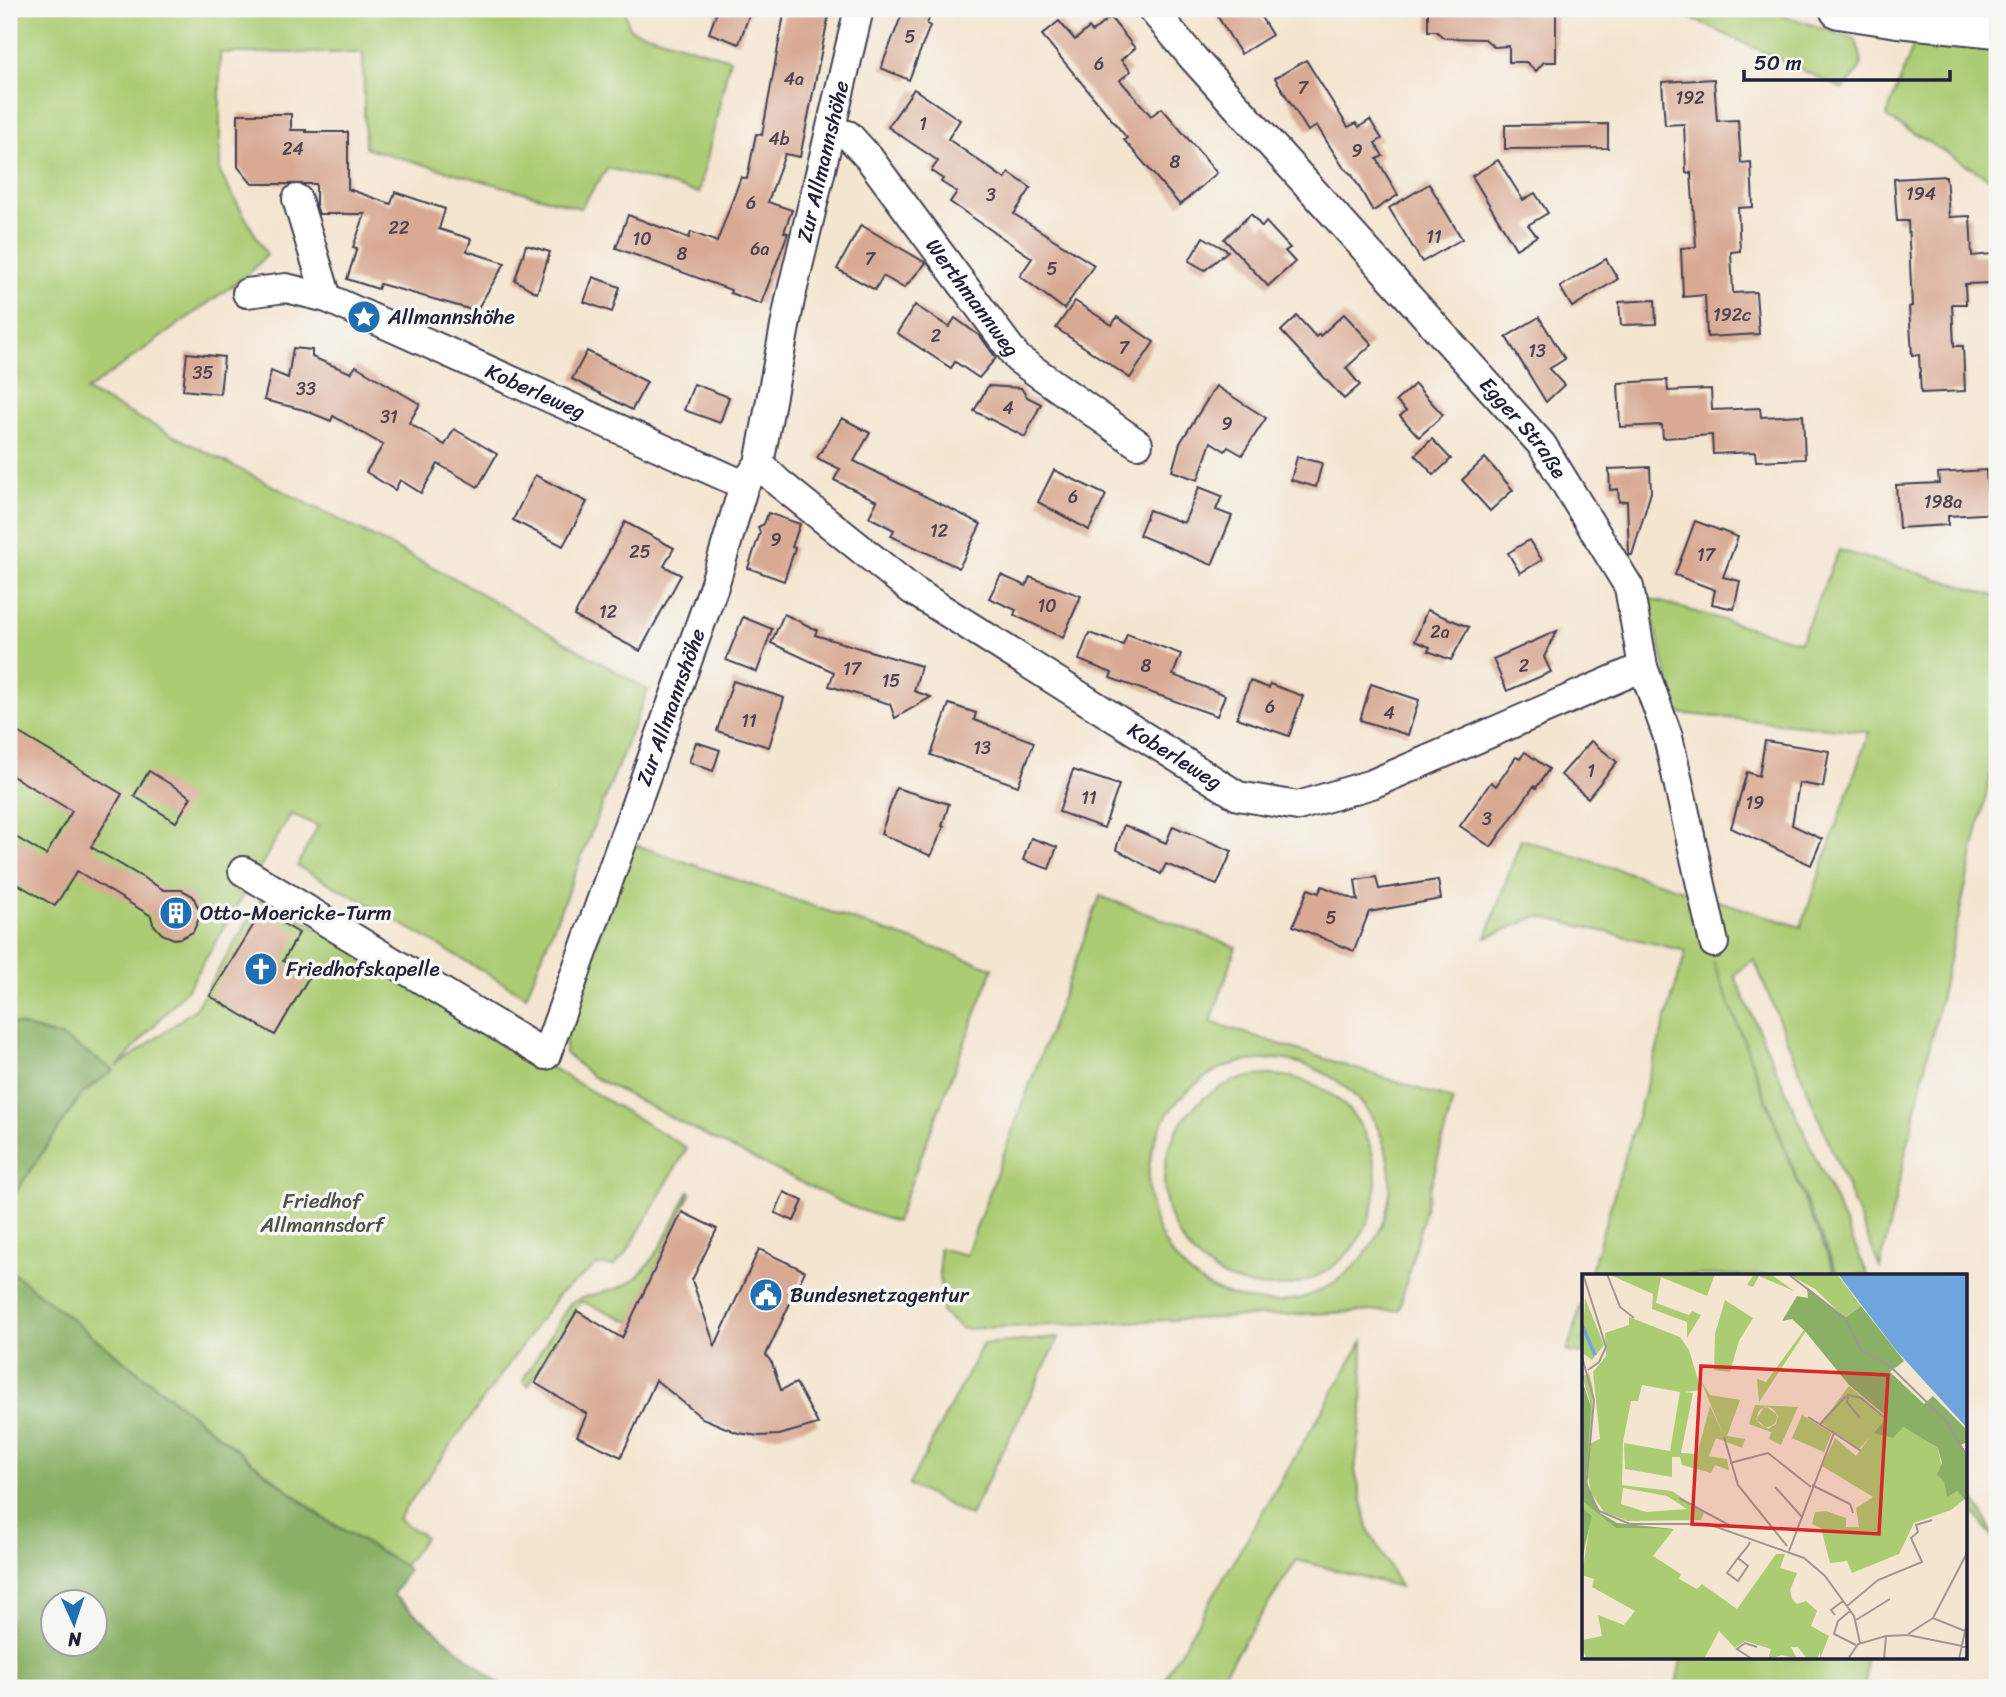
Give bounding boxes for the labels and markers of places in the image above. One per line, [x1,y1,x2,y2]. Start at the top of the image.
place icon: Allmannshöhe [345,298,383,336]
place label: Allmannshöhe [387,298,515,336]
building icon: Otto-Moericke-Turm [157,894,195,932]
place label: Otto-Moericke-Turm [200,894,392,932]
church icon: Friedhofskapelle [242,950,280,988]
place label: Friedhofskapelle [286,950,440,988]
public building icon: Bundesnetzagentur [747,1276,785,1314]
place label: Bundesnetzagentur [790,1276,970,1314]

